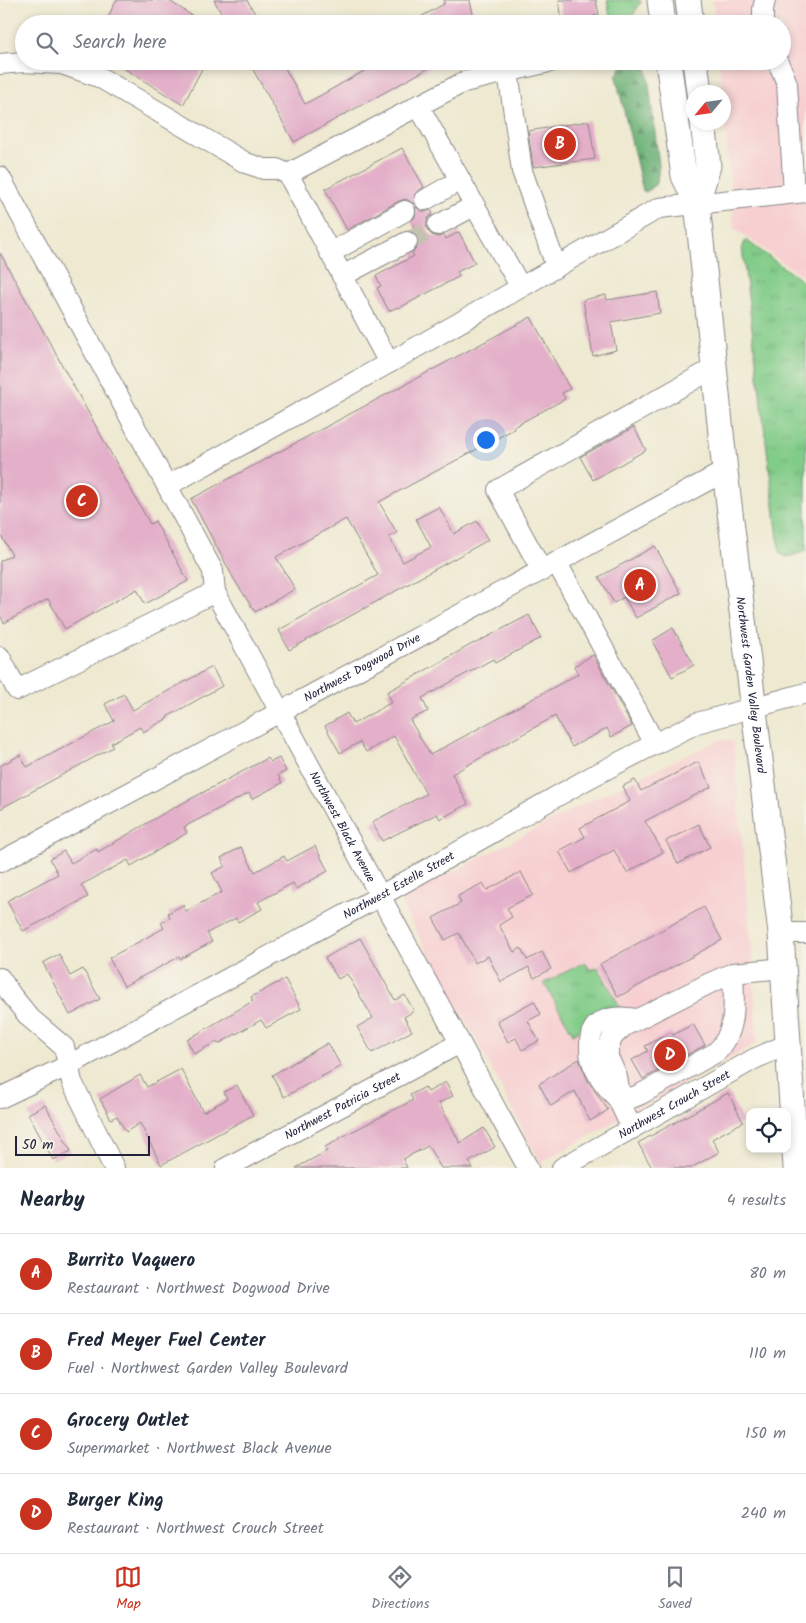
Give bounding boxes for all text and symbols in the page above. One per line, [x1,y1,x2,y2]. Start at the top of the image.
search box [15,15,791,70]
text: Search here [73,28,167,58]
icon: search [33,29,61,57]
north arrow [686,85,731,130]
pin: B [544,125,576,163]
your location [473,427,499,453]
pin: C [66,482,98,520]
pin: A [624,566,656,604]
street label: Northwest Garden Valley Boulevard [731,595,771,775]
street label: Northwest Dogwood Drive [300,628,424,707]
street label: Northwest Black Avenue [305,768,381,886]
street label: Northwest Estelle Street [339,846,458,924]
pin: D [654,1036,686,1074]
street label: Northwest Crouch Street [615,1065,734,1144]
street label: Northwest Patricia Street [281,1067,404,1145]
map controls [746,1108,791,1153]
button: locate [746,1108,791,1153]
scale bar [15,1133,150,1156]
text: 50 m [22,1134,53,1156]
text: Nearby [20,1184,85,1217]
text: 4 results [727,1188,786,1213]
text: Burrito Vaquero [67,1246,195,1276]
text: A [31,1261,41,1286]
text: 80 m [749,1261,786,1286]
text: Restaurant · Northwest Dogwood Drive [67,1276,330,1301]
text: Fred Meyer Fuel Center [67,1326,265,1356]
text: B [31,1341,41,1366]
text: 110 m [749,1341,786,1366]
text: Fuel · Northwest Garden Valley Boulevard [67,1356,348,1381]
text: Grocery Outlet [67,1406,189,1436]
text: C [31,1421,41,1446]
text: 150 m [745,1421,786,1446]
text: Supermarket · Northwest Black Avenue [67,1436,332,1461]
text: Burger King [67,1486,164,1516]
text: D [31,1501,41,1526]
text: 240 m [741,1501,786,1526]
text: Restaurant · Northwest Crouch Street [67,1516,324,1541]
tab: Map [114,1563,142,1615]
tab: Directions [371,1563,429,1615]
tab: Saved [658,1563,692,1615]

